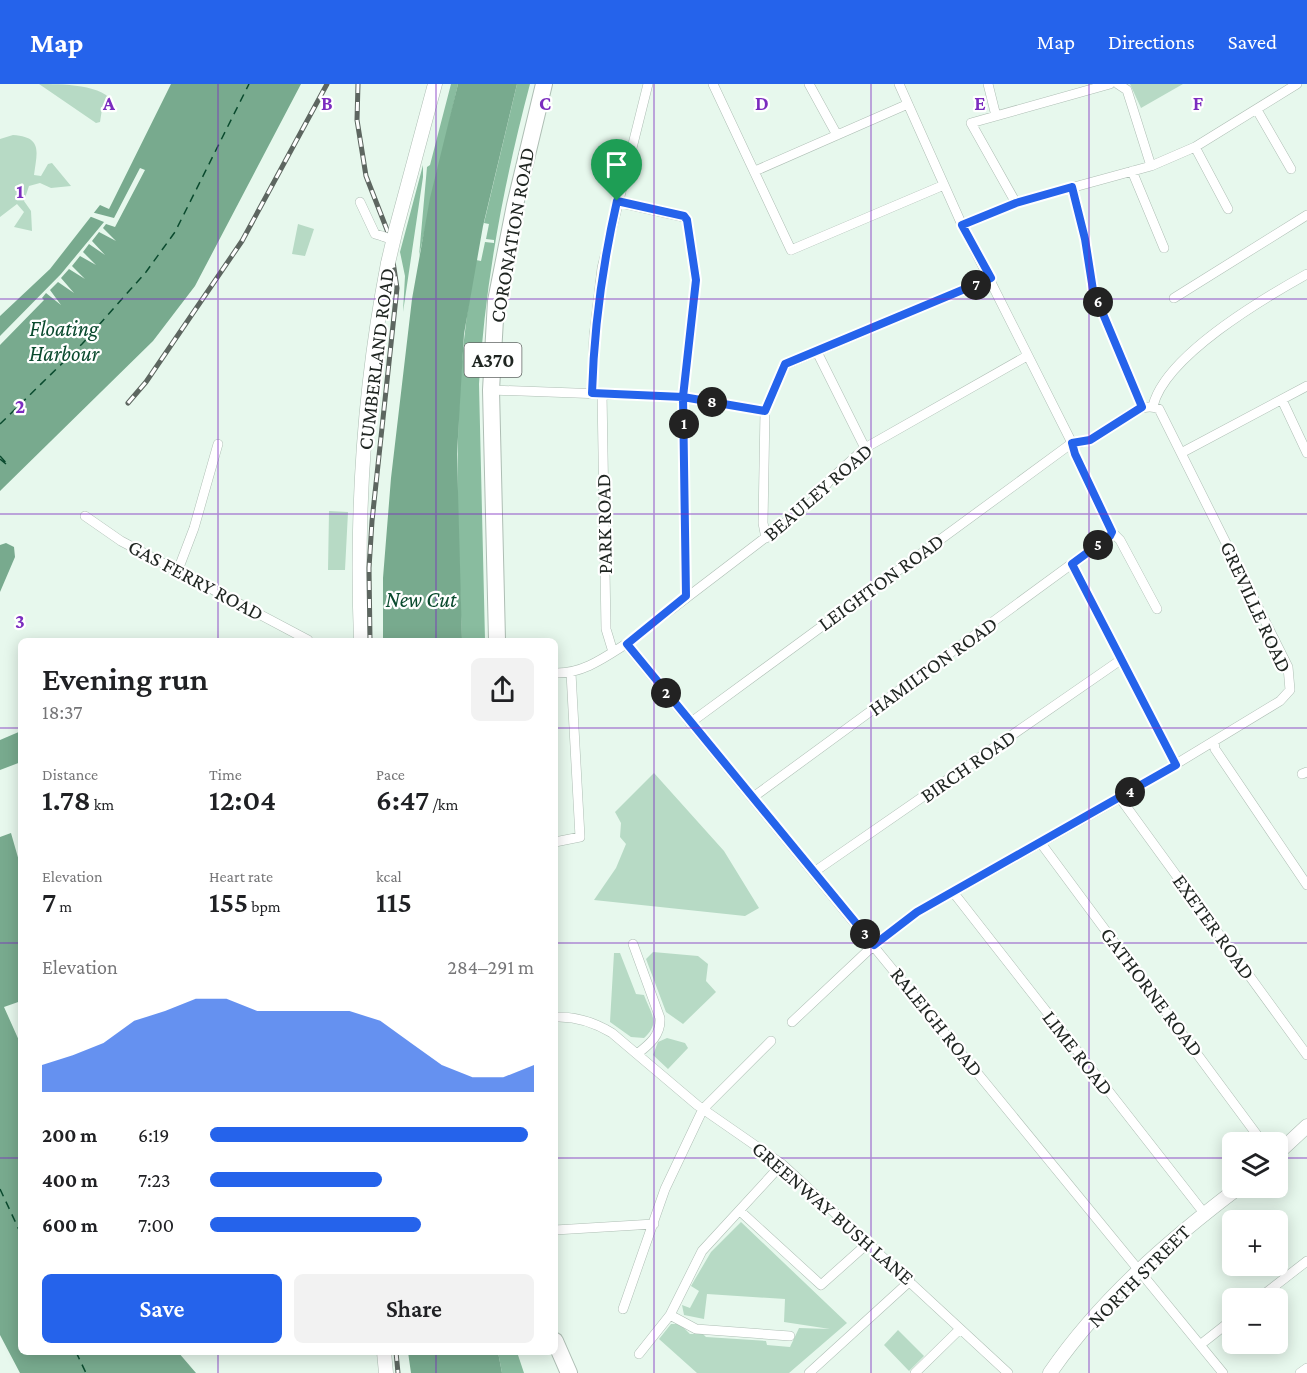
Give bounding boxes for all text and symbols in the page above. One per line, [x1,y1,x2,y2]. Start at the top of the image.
text: Map [30,27,83,58]
text: Map [1037,30,1075,54]
text: Directions [1108,30,1195,54]
text: Saved [1228,30,1277,54]
text: A [102,92,116,114]
text: B [321,92,333,114]
text: C [539,92,551,114]
text: D [755,92,769,114]
text: E [974,92,986,114]
text: F [1193,92,1204,114]
pin [591,139,642,201]
street label: CORONATION ROAD [485,145,539,325]
icon: arrive [600,148,633,181]
text: 1 [16,180,24,202]
street label: CUMBERLAND ROAD [353,267,399,451]
pin: 7 [961,270,991,300]
text: 7 [972,276,980,293]
pin: 6 [1083,287,1113,317]
text: 6 [1094,293,1102,310]
water label: Floating Harbour [29,316,100,366]
road number: A370 [464,343,522,377]
pin: 8 [697,387,727,417]
text: 8 [707,393,717,410]
text: 2 [15,395,25,417]
pin: 1 [669,409,699,439]
text: 1 [681,415,687,432]
street label: BEAULEY ROAD [759,438,877,546]
street label: PARK ROAD [591,473,617,575]
street label: LEIGHTON ROAD [813,528,949,636]
pin: 5 [1083,530,1113,560]
street label: GAS FERRY ROAD [124,534,268,626]
text: 5 [1094,536,1102,553]
street label: GREVILLE ROAD [1215,538,1297,676]
water label: New Cut [385,587,457,612]
text: 3 [15,610,25,632]
street label: HAMILTON ROAD [864,611,1002,721]
button: share [471,658,534,721]
text: Evening run [42,660,208,697]
pin: 2 [651,678,681,708]
text: 2 [662,684,670,701]
text: 18:37 [42,701,83,723]
street label: BIRCH ROAD [916,724,1020,808]
text: Distance [42,766,98,783]
text: Time [209,766,242,783]
text: Pace [376,766,405,783]
pin: 4 [1115,777,1145,807]
text: 1.78 [42,783,91,816]
text: 12:04 [209,783,276,816]
text: 6:47 [376,783,429,816]
text: 4 [1126,783,1134,800]
text: km [91,796,114,813]
text: /km [429,796,458,813]
text: Elevation [42,868,103,885]
text: Heart rate [209,868,273,885]
text: kcal [376,868,402,885]
street label: EXETER ROAD [1168,870,1260,984]
text: 7 [42,885,56,918]
text: 155 [209,885,248,918]
text: 115 [376,885,412,918]
text: m [56,898,72,915]
text: bpm [248,898,281,915]
pin: 3 [850,919,880,949]
street label: GATHORNE ROAD [1096,923,1208,1061]
text: 3 [861,925,869,942]
text: Elevation [42,956,118,978]
text: 284–291 m [448,956,534,978]
street label: RALEIGH ROAD [886,963,988,1081]
street label: LIME ROAD [1037,1006,1119,1100]
text: 200 m [42,1124,97,1146]
text: 6:19 [138,1124,170,1146]
map controls [1222,1132,1288,1354]
button: layers [1222,1132,1288,1198]
street label: GREENWAY BUSH LANE [747,1136,919,1290]
text: 400 m [42,1169,98,1191]
text: 7:23 [138,1169,171,1191]
button: + [1222,1210,1288,1276]
text: 600 m [42,1214,98,1236]
text: 7:00 [138,1214,174,1236]
street label: NORTH STREET [1083,1219,1196,1332]
button: Save [42,1274,282,1343]
button: Share [294,1274,534,1343]
button: − [1222,1288,1288,1354]

